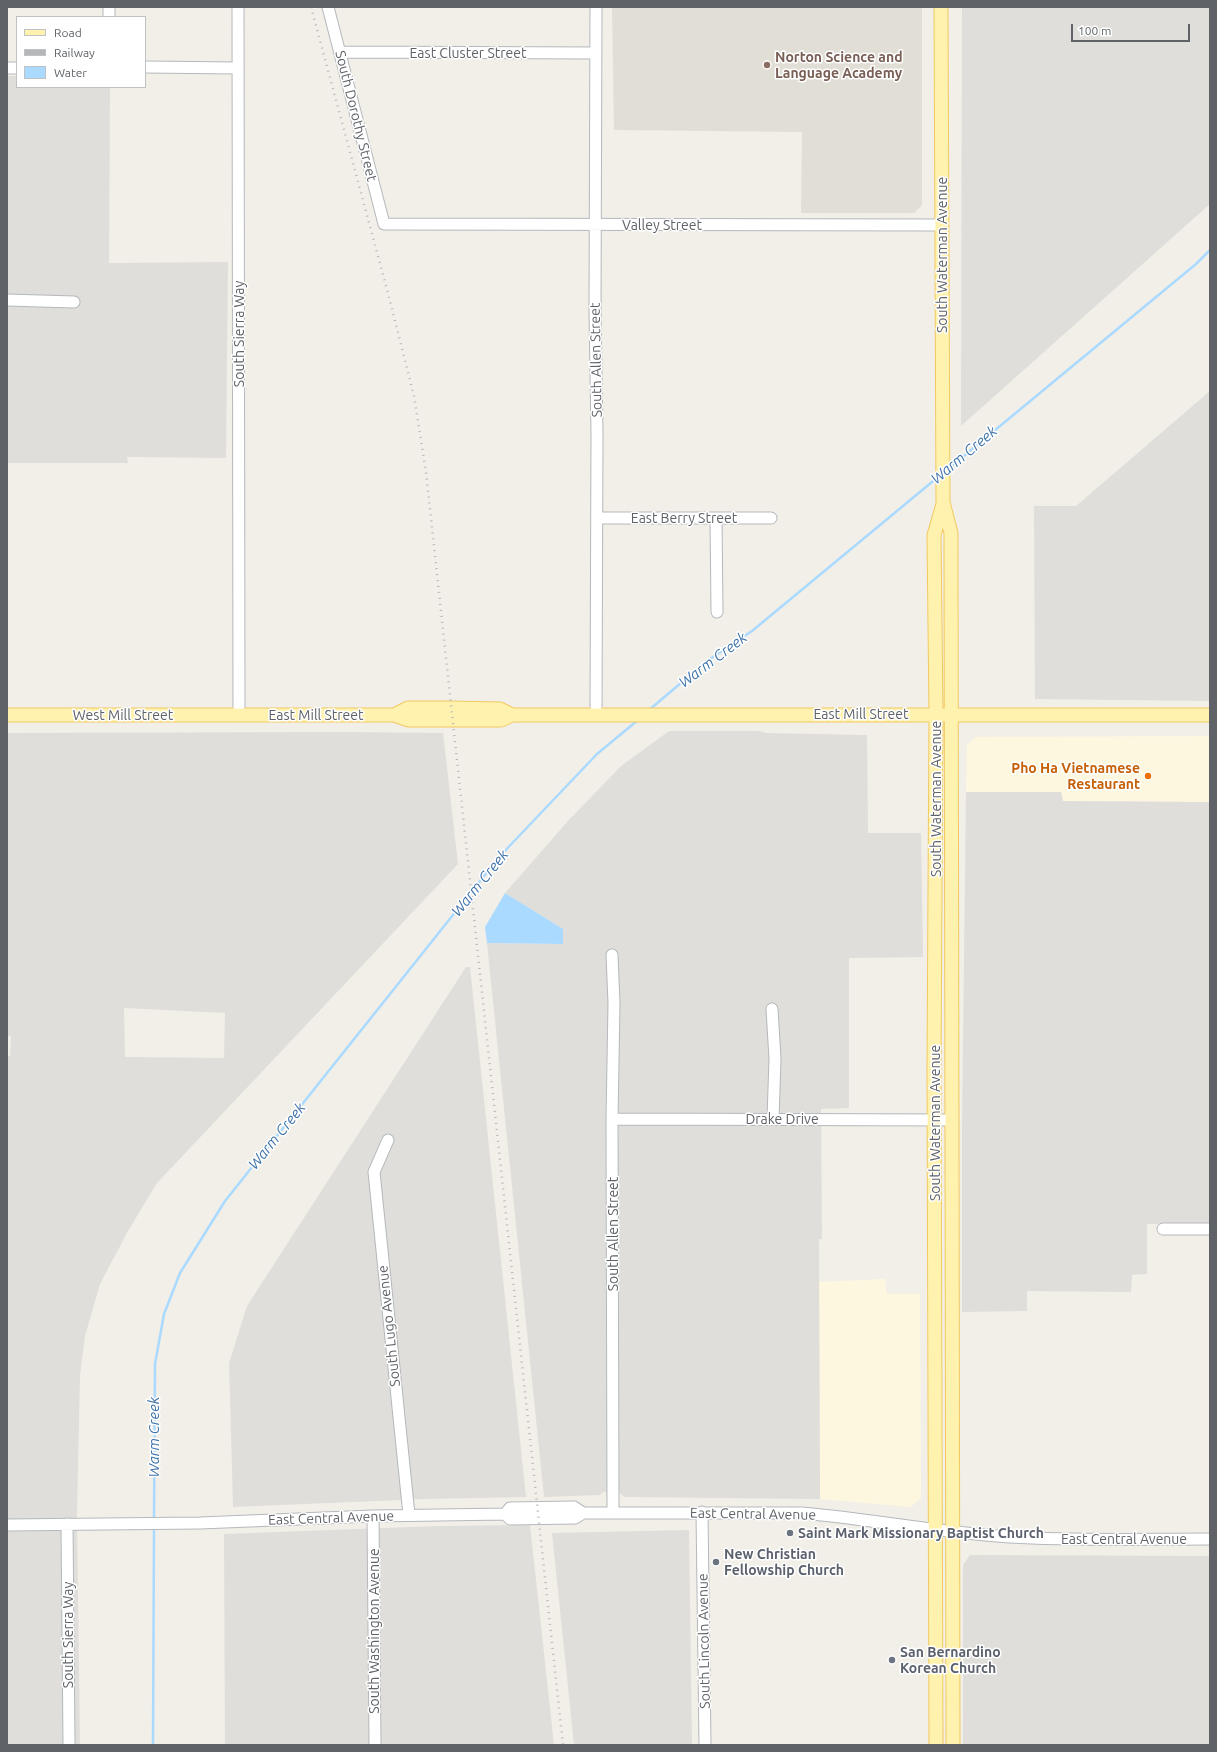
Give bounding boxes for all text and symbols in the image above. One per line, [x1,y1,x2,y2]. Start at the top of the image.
legend [16,16,146,88]
scale bar [1073,16,1192,42]
text: 100 m [1078,24,1111,37]
text: Road [54,26,82,39]
street label: East Cluster Street [410,45,526,61]
text: Railway [54,46,95,59]
street label: South Dorothy Street [332,49,380,183]
place label: Norton Science and Language Academy [775,49,903,82]
marker: Norton Science and Language Academy [762,60,772,70]
text: Water [54,66,87,79]
street label: South Waterman Avenue [934,177,950,333]
street label: Valley Street [622,217,702,233]
street label: South Sierra Way [231,281,247,387]
street label: South Allen Street [587,303,605,417]
water label: Warm Creek [927,422,1001,488]
street label: East Berry Street [631,510,737,526]
water label: Warm Creek [675,628,751,692]
street label: East Mill Street [813,706,909,722]
street label: West Mill Street [73,707,173,723]
street label: East Mill Street [268,707,364,723]
street label: South Waterman Avenue [928,721,944,877]
place label: Pho Ha Vietnamese Restaurant [1011,760,1140,792]
marker: Pho Ha Vietnamese Restaurant [1143,771,1153,781]
water label: Warm Creek [448,846,512,920]
street label: South Waterman Avenue [927,1045,943,1201]
water label: Warm Creek [245,1099,309,1173]
street label: Drake Drive [745,1111,819,1127]
street label: South Allen Street [605,1177,621,1291]
street label: South Lugo Avenue [374,1264,404,1388]
water label: Warm Creek [145,1397,163,1477]
street label: East Central Avenue [690,1505,816,1523]
street label: East Central Avenue [268,1507,394,1529]
place label: Saint Mark Missionary Baptist Church [798,1525,1044,1541]
marker: Saint Mark Missionary Baptist Church [785,1528,795,1538]
street label: East Central Avenue [1061,1531,1187,1547]
place label: New Christian Fellowship Church [724,1546,844,1578]
street label: South Washington Avenue [366,1548,382,1714]
marker: New Christian Fellowship Church [711,1557,721,1567]
street label: South Lincoln Avenue [694,1573,714,1709]
street label: South Sierra Way [60,1582,76,1688]
place label: San Bernardino Korean Church [900,1644,1001,1676]
marker: San Bernardino Korean Church [887,1655,897,1665]

